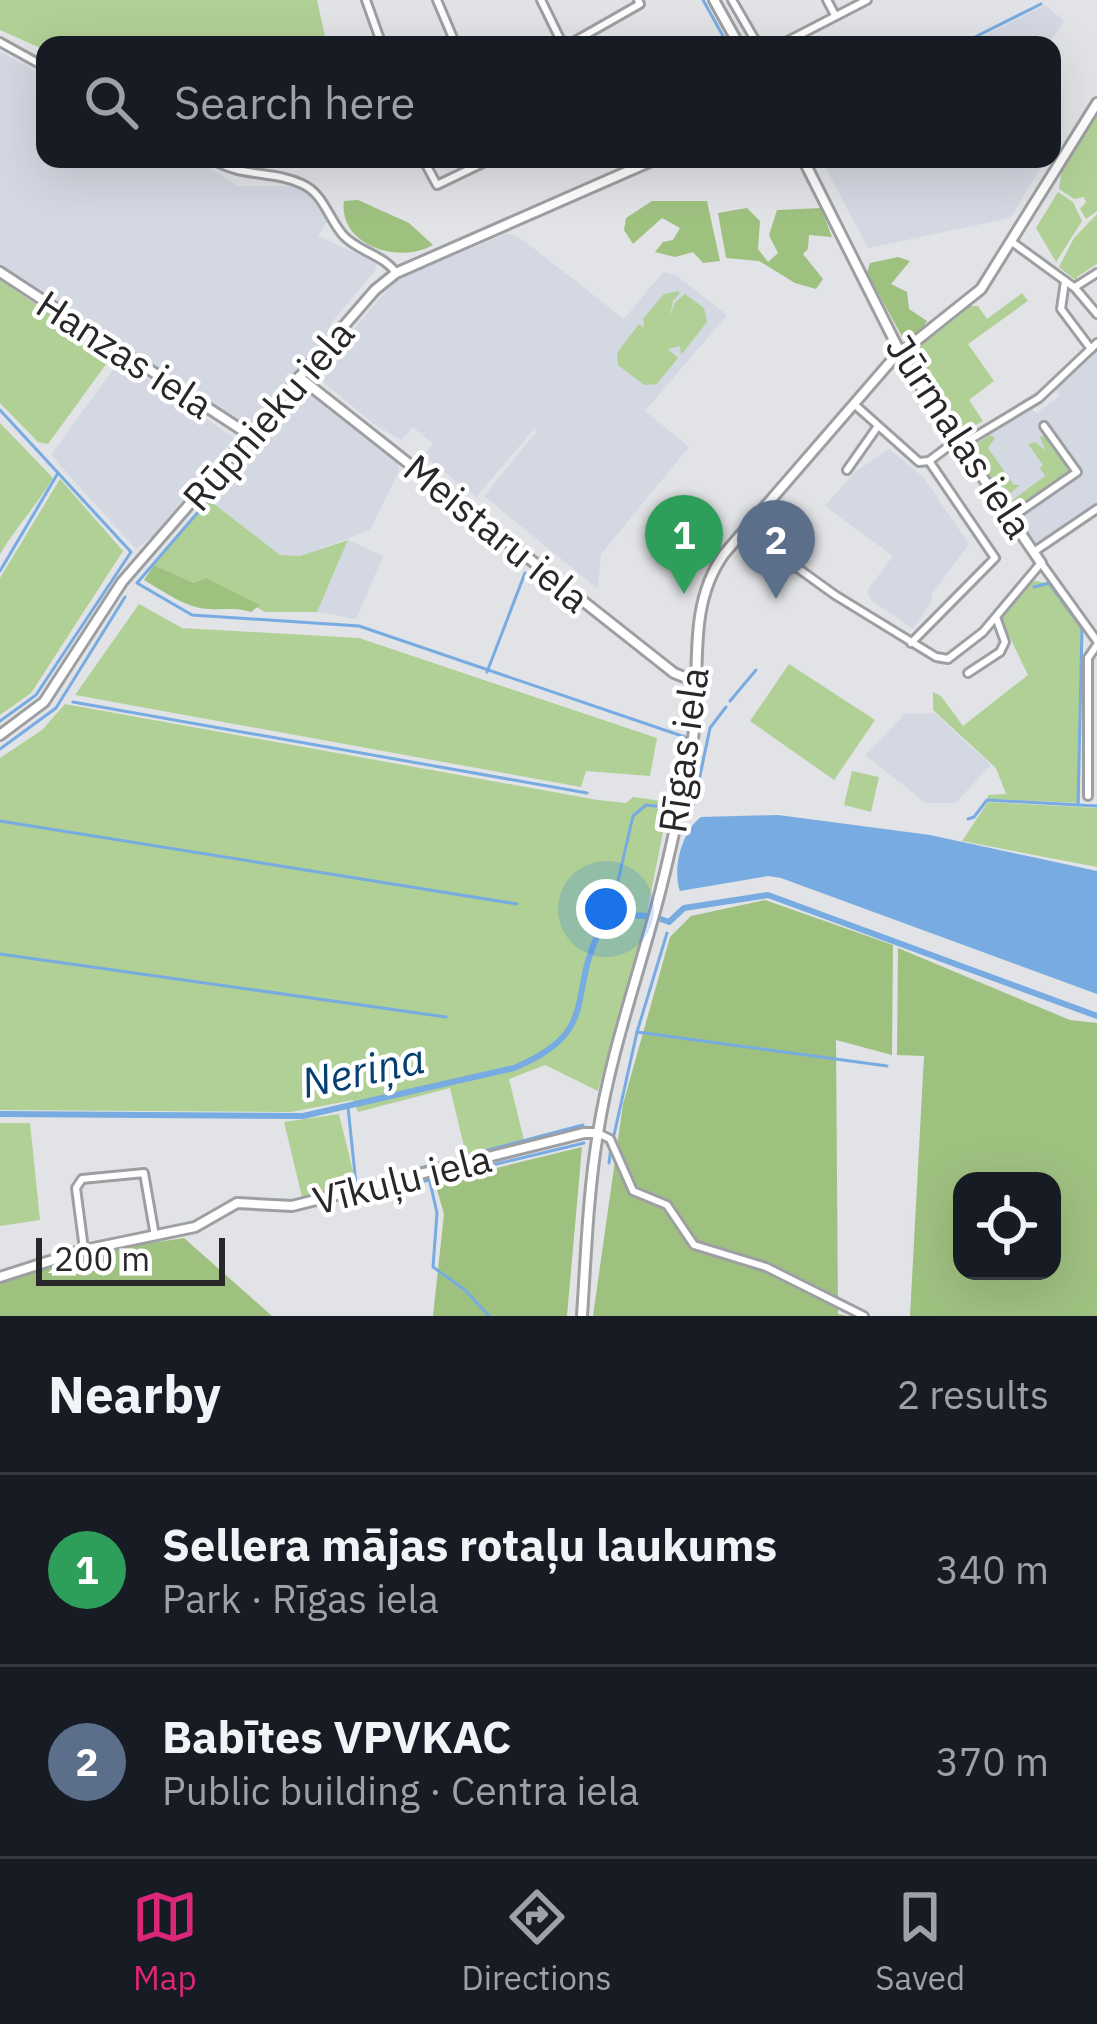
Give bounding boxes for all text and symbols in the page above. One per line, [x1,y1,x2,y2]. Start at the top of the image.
search box [36,36,1061,168]
icon: search [78,69,144,135]
text: Search here [174,73,415,131]
street label: Hanzas iela [27,278,223,430]
street label: Rūpnieku iela [171,309,365,521]
street label: Jūrmalas iela [875,324,1045,548]
street label: Meistaru iela [394,443,600,623]
pin: 1 [645,495,723,594]
pin: 2 [737,500,815,599]
street label: Rīgas iela [646,664,720,836]
your location [576,879,636,939]
water label: Neriņa [296,1030,430,1110]
street label: Vīkuļu iela [308,1132,496,1226]
map controls [953,1172,1061,1280]
button: locate [953,1172,1061,1280]
scale bar [36,1232,225,1285]
text: 200 m [54,1237,150,1280]
text: Nearby [48,1361,221,1427]
text: 2 results [897,1369,1049,1420]
text: Sellera mājas rotaļu laukums [162,1515,777,1573]
text: 1 [75,1544,99,1595]
text: 340 m [936,1544,1049,1595]
text: Park · Rīgas iela [162,1573,439,1624]
text: Babītes VPVKAC [162,1707,511,1765]
text: 2 [75,1736,99,1787]
text: 370 m [936,1736,1049,1787]
text: Public building · Centra iela [162,1765,639,1816]
tab: Map [132,1884,198,1999]
tab: Directions [462,1884,612,1999]
tab: Saved [875,1884,965,1999]

